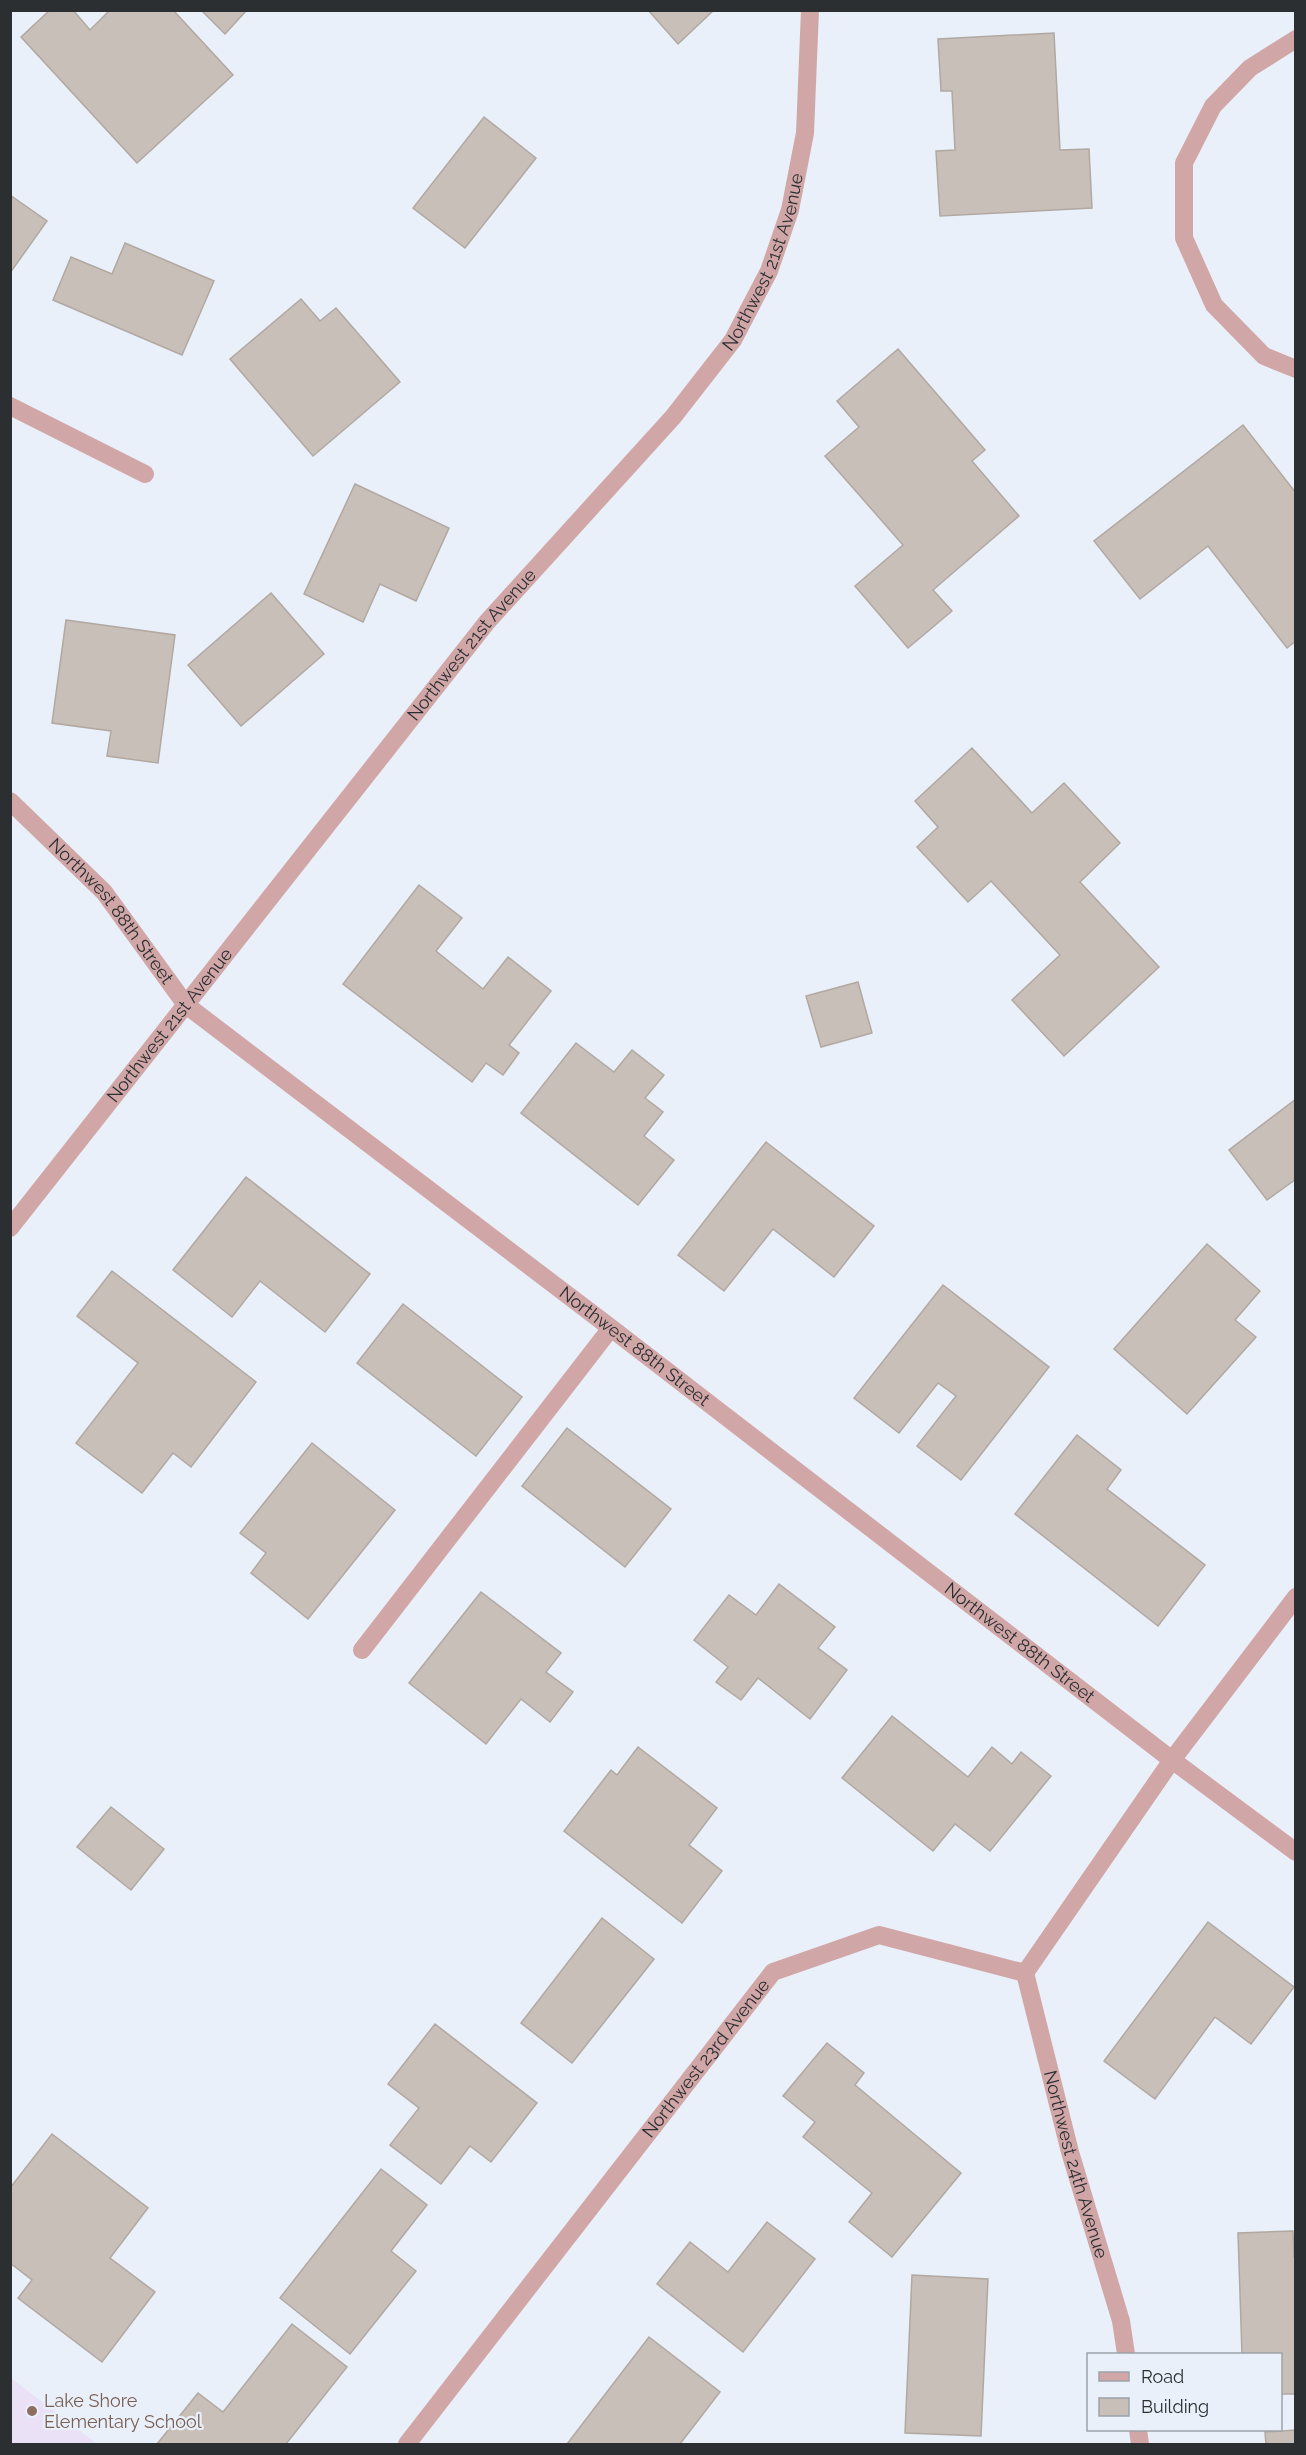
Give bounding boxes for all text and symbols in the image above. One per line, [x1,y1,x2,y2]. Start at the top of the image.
street label: Northwest 21st Avenue [718,171,807,355]
street label: Northwest 21st Avenue [403,564,540,724]
street label: Northwest 88th Street [45,834,178,988]
street label: Northwest 21st Avenue [102,943,237,1106]
street label: Northwest 88th Street [555,1282,714,1410]
street label: Northwest 88th Street [941,1578,1099,1707]
street label: Northwest 23rd Avenue [638,1974,774,2141]
street label: Northwest 24th Avenue [1040,2068,1113,2261]
legend [1087,2353,1282,2431]
text: Road [1141,2366,1184,2387]
place label: Lake Shore Elementary School [44,2390,202,2432]
text: Building [1141,2396,1209,2417]
marker: Lake Shore Elementary School [25,2404,39,2418]

